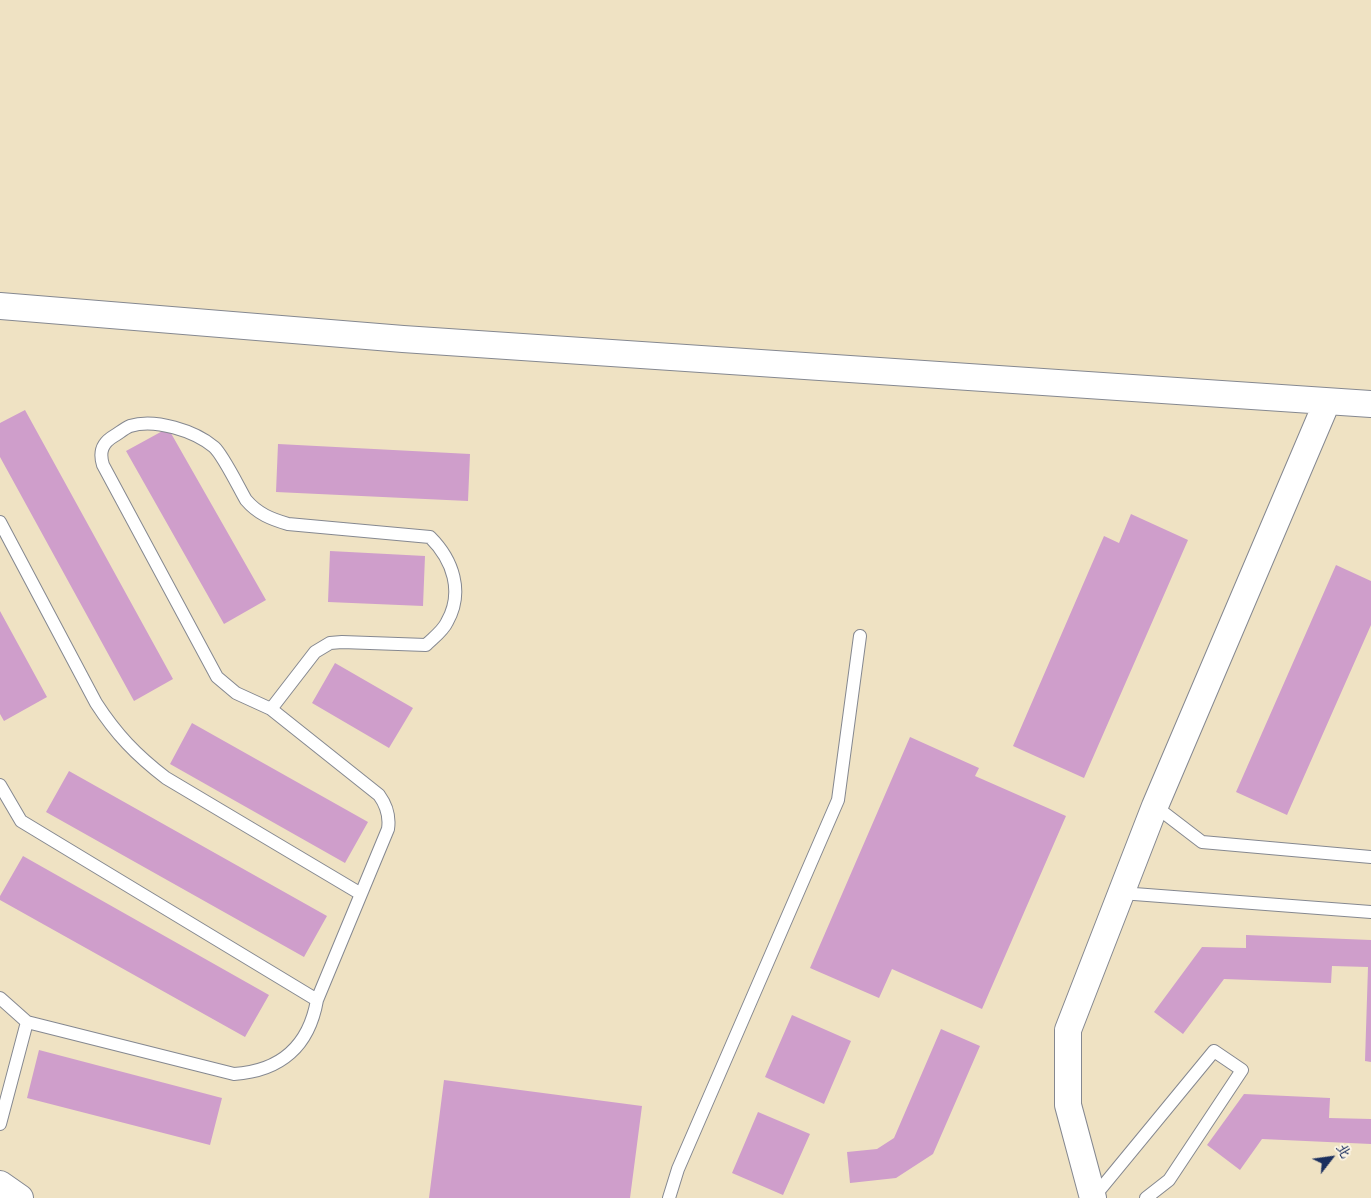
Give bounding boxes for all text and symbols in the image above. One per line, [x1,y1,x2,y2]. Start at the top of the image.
north arrow [1306,1133,1356,1183]
text: 北 [1332,1139,1357,1162]

